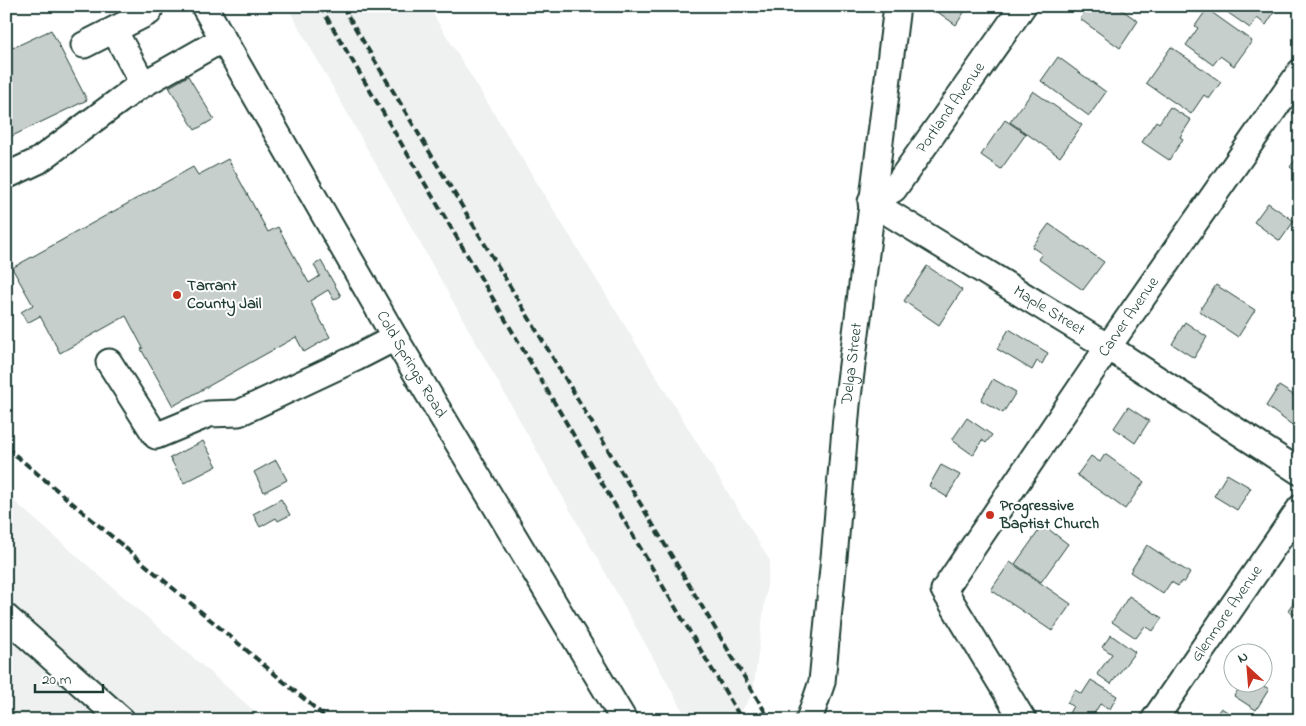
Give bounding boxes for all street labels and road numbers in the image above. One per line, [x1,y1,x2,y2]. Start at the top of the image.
street label: Portland Avenue [910,57,992,159]
street label: Carver Avenue [1093,271,1166,362]
street label: Maple Street [1008,280,1090,343]
street label: Cold Springs Road [370,306,452,423]
street label: Delga Street [835,321,869,407]
street label: Glenmore Avenue [1185,560,1269,667]

